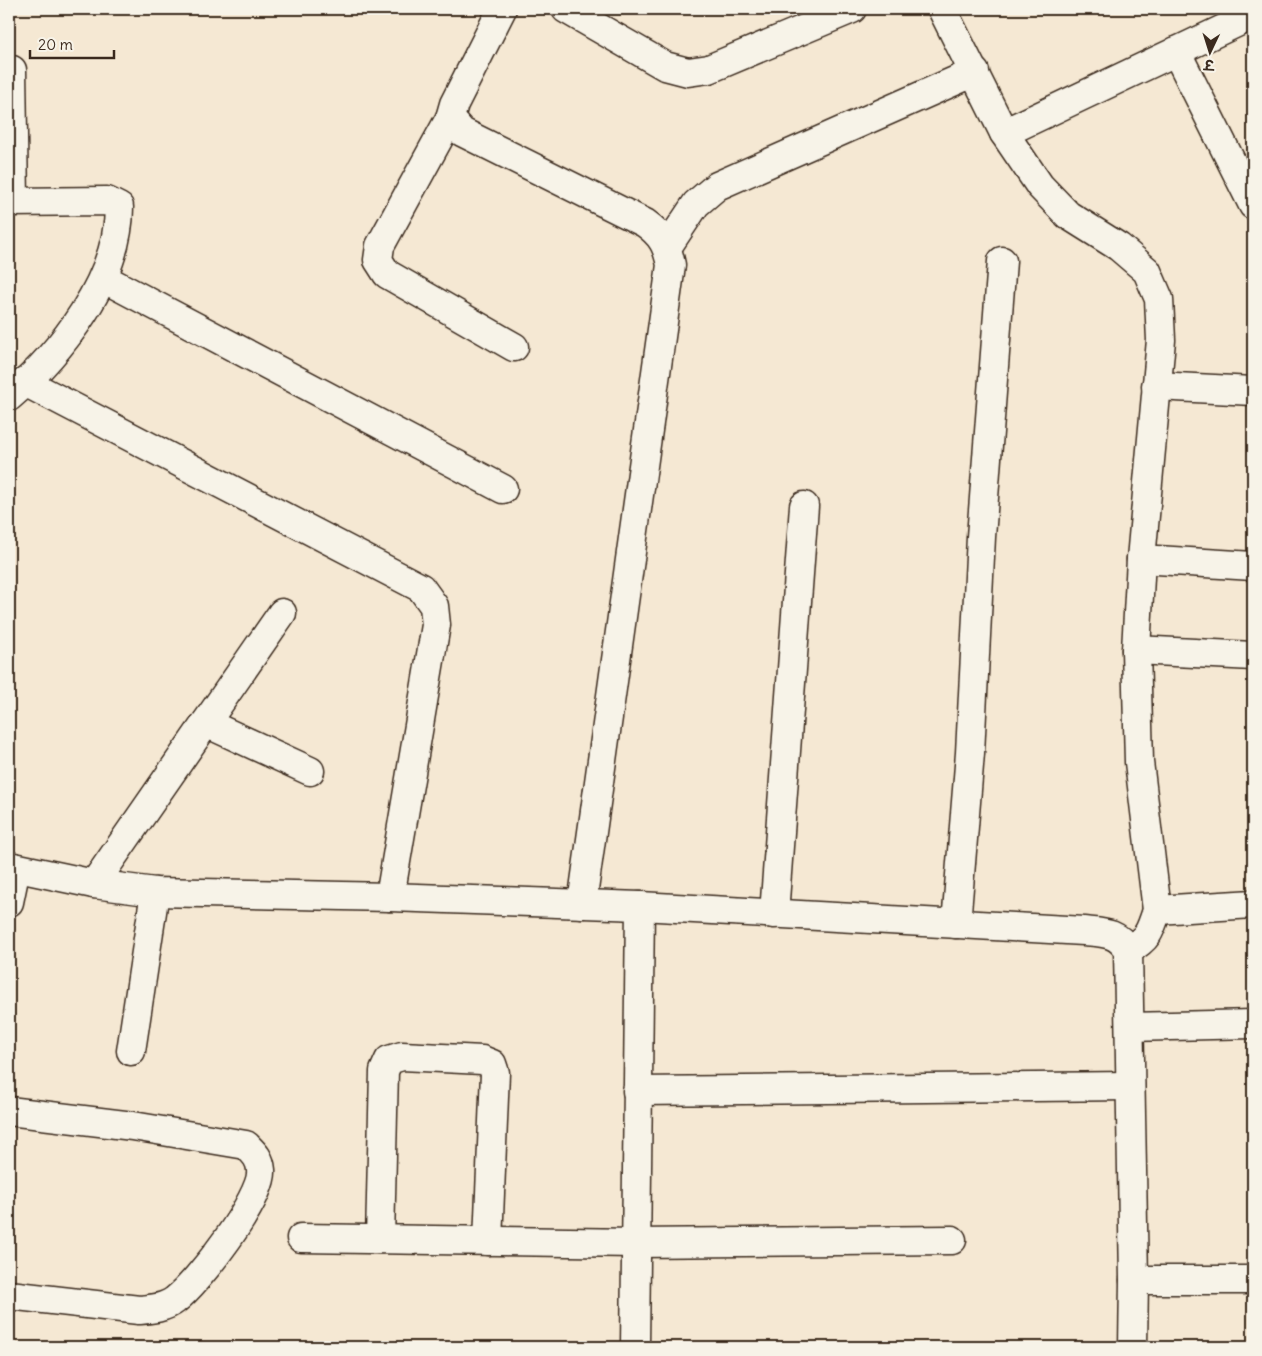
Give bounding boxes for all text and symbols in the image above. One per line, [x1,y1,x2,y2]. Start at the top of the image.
scale bar [30,28,114,60]
north arrow [1184,28,1234,78]
text: 20 m [38,35,73,54]
text: उ [1202,56,1216,74]

